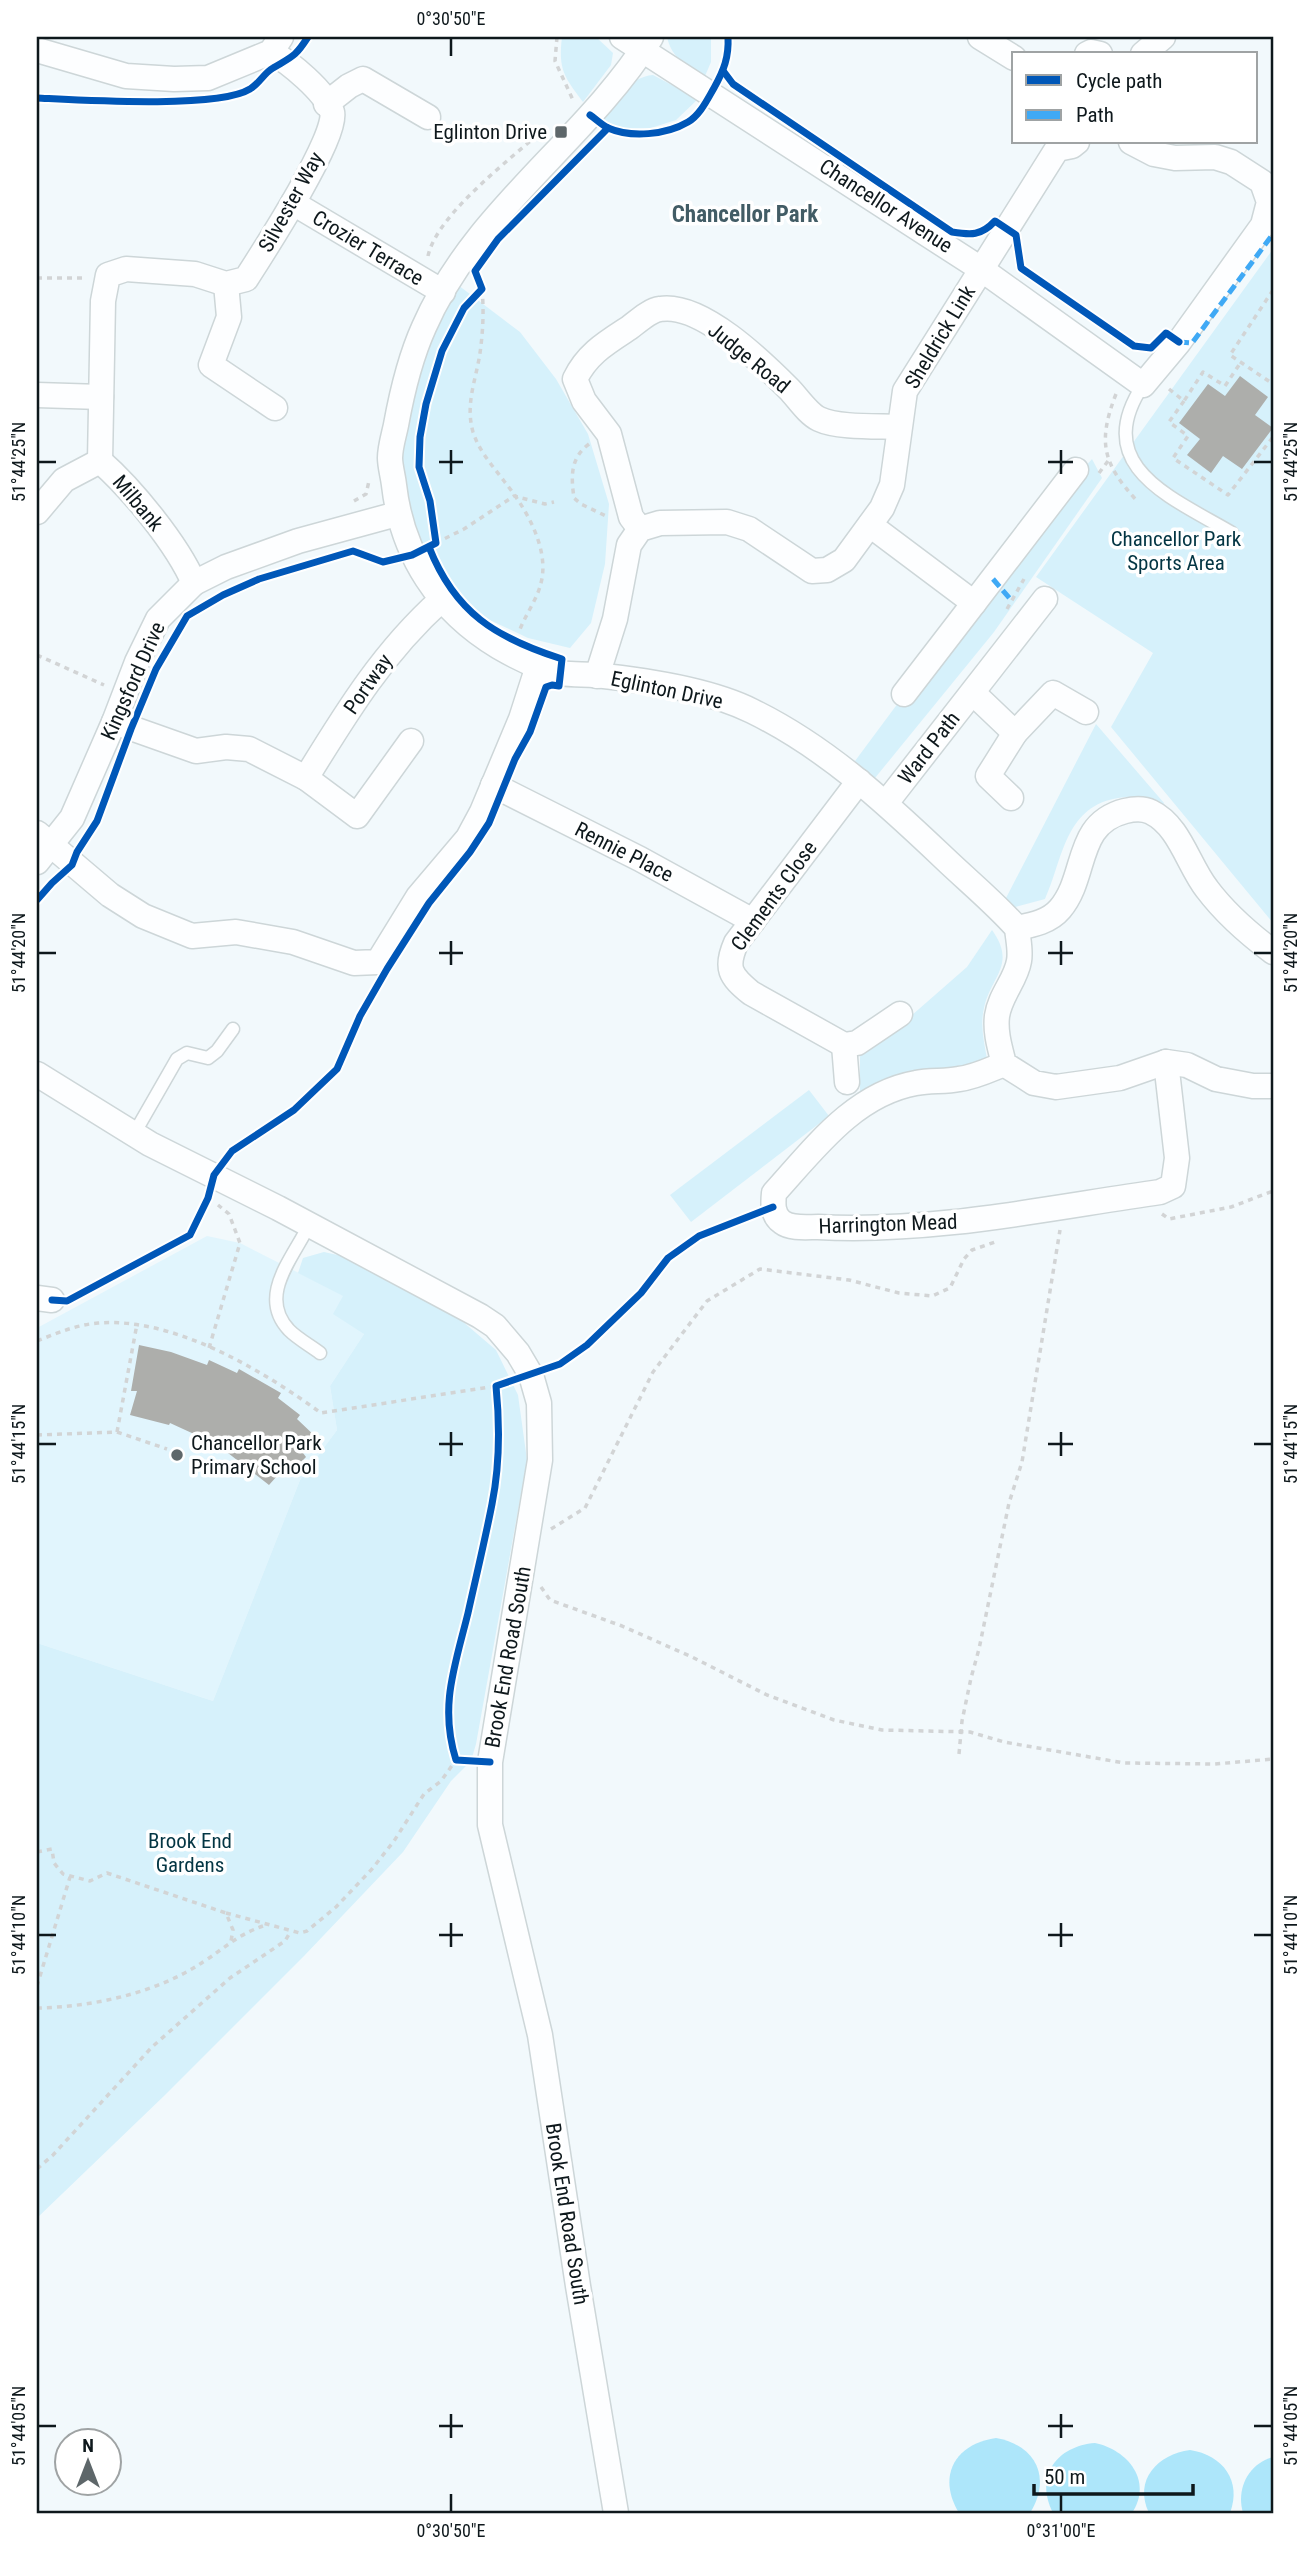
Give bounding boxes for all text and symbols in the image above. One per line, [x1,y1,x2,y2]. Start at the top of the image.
text: 0°30'50"E [416,8,486,29]
legend [1012,52,1258,144]
text: Cycle path [1076,69,1162,93]
text: Path [1076,103,1114,127]
place label: Eglinton Drive [433,120,547,144]
marker: Eglinton Drive [553,124,569,140]
street label: Silvester Way [254,148,328,256]
street label: Chancellor Avenue [815,154,957,258]
district label: Chancellor Park [672,201,819,228]
street label: Crozier Terrace [308,206,428,291]
street label: Sheldrick Link [900,281,980,393]
street label: Judge Road [703,318,795,398]
text: 51°44'25"N [8,422,29,502]
text: 51°44'25"N [1280,422,1301,502]
street label: Milbank [108,470,169,536]
park label: Chancellor Park Sports Area [1111,527,1242,575]
street label: Kingsford Drive [96,618,170,744]
street label: Portway [339,649,397,719]
street label: Eglinton Drive [609,666,725,714]
street label: Ward Path [893,707,965,789]
street label: Rennie Place [571,817,677,887]
street label: Clements Close [726,836,822,956]
text: 51°44'20"N [8,913,29,993]
text: 51°44'20"N [1280,913,1301,993]
street label: Harrington Mead [818,1210,958,1238]
text: 51°44'15"N [8,1404,29,1484]
text: 51°44'15"N [1280,1404,1301,1484]
place label: Chancellor Park Primary School [191,1431,322,1479]
marker: Chancellor Park Primary School [169,1447,185,1463]
street label: Brook End Road South [480,1564,536,1750]
park label: Brook End Gardens [148,1829,232,1877]
text: 51°44'10"N [8,1895,29,1975]
text: 51°44'10"N [1280,1895,1301,1975]
street label: Brook End Road South [541,2121,593,2307]
text: 51°44'05"N [8,2386,29,2466]
text: 51°44'05"N [1280,2386,1301,2466]
north arrow [52,2428,122,2498]
text: N [82,2434,94,2457]
scale bar [1034,2452,1193,2496]
text: 50 m [1044,2465,1085,2489]
text: 0°30'50"E [416,2520,486,2541]
text: 0°31'00"E [1026,2520,1096,2541]

